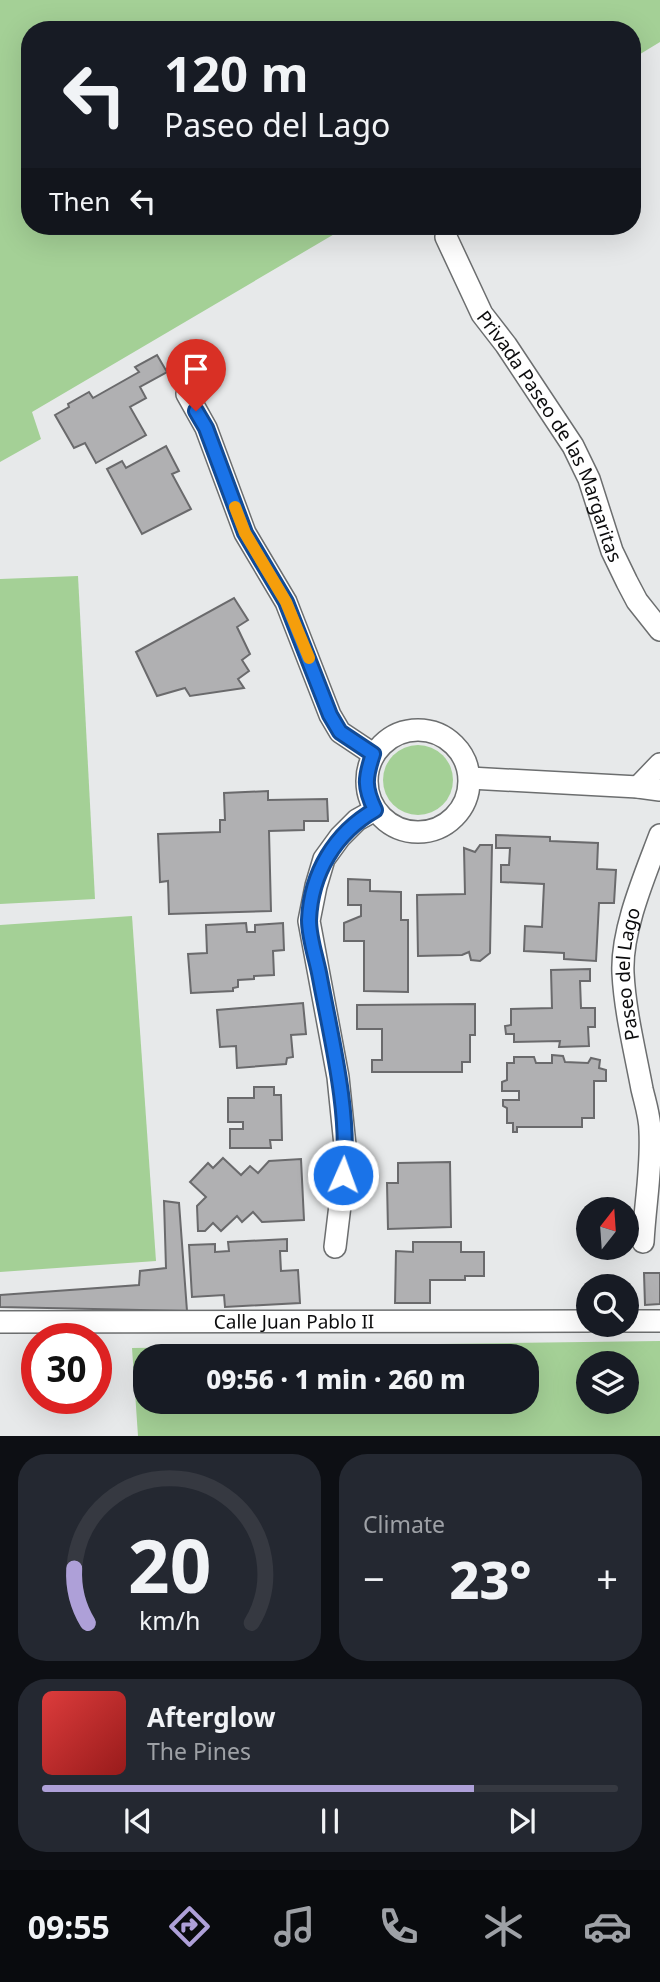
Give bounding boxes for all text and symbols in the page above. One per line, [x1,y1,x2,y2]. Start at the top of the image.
text: 120 m [164,40,309,106]
icon: left [49,49,140,140]
text: Paseo del Lago [164,103,390,146]
icon: left [124,182,162,220]
text: Then [49,183,110,219]
street label: Privada Paseo de las Margaritas [471,305,628,566]
pin [166,339,226,411]
icon: arrive [177,350,215,388]
street label: Paseo del Lago [610,904,646,1043]
position arrow [306,1138,380,1212]
north arrow [576,1197,639,1260]
map controls [576,1197,639,1414]
button: search [576,1274,639,1337]
street label: Calle Juan Pablo II [214,1308,374,1335]
speed limit sign: 30 [21,1323,112,1414]
button: layers [576,1351,639,1414]
text: 09:56 · 1 min · 260 m [206,1361,466,1397]
text: Climate [363,1508,445,1540]
text: 20 [128,1516,211,1615]
text: 23° [449,1543,532,1614]
text: − [363,1552,385,1604]
text: + [596,1552,618,1604]
text: km/h [139,1603,200,1637]
text: Afterglow [147,1699,275,1735]
text: The Pines [147,1735,251,1767]
icon: previous [119,1802,157,1840]
icon: pause [311,1802,349,1840]
icon: next [503,1802,541,1840]
icon: directions [165,1902,214,1951]
icon: music [270,1902,319,1951]
icon: phone [374,1902,423,1951]
icon: climate [479,1902,528,1951]
icon: car [583,1902,632,1951]
text: 09:55 [28,1905,110,1948]

